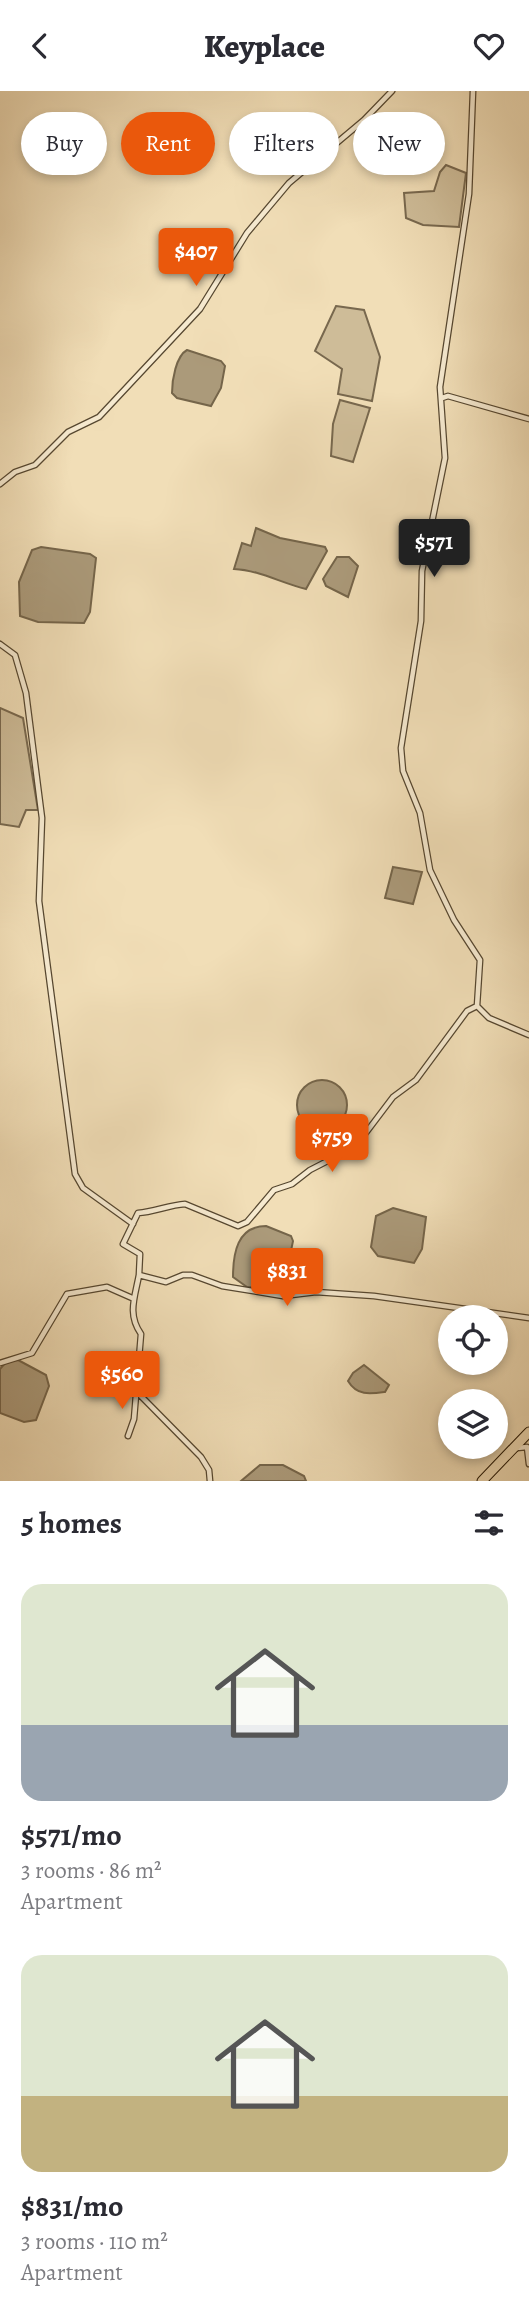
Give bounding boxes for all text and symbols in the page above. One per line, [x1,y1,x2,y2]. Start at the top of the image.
text: Keyplace [204,24,325,68]
icon: back [21,27,59,65]
icon: heart [470,27,508,65]
chip: Buy [21,112,107,175]
chip: Rent [121,112,215,175]
chip: Filters [229,112,339,175]
chip: New [353,112,445,175]
pin: $407 [155,229,237,288]
text: $407 [175,235,217,266]
pin: $571 [393,519,475,579]
text: $571 [415,526,453,557]
pin: $759 [291,1115,373,1174]
text: $759 [311,1121,353,1152]
pin: $831 [246,1249,328,1308]
text: $831 [267,1255,307,1286]
map controls [438,1305,508,1459]
button: locate [438,1305,508,1375]
pin: $560 [81,1351,163,1411]
text: $560 [101,1358,143,1389]
button: layers [438,1389,508,1459]
text: 5 homes [21,1503,122,1543]
icon: filters [470,1504,508,1542]
icon: home [202,1630,328,1756]
text: $571/mo [21,1815,122,1855]
text: 3 rooms · 86 m² [21,1855,162,1886]
text: Apartment [21,1886,123,1917]
icon: home [202,2001,328,2127]
text: $831/mo [21,2186,124,2226]
text: 3 rooms · 110 m² [21,2226,168,2257]
text: Apartment [21,2257,123,2288]

